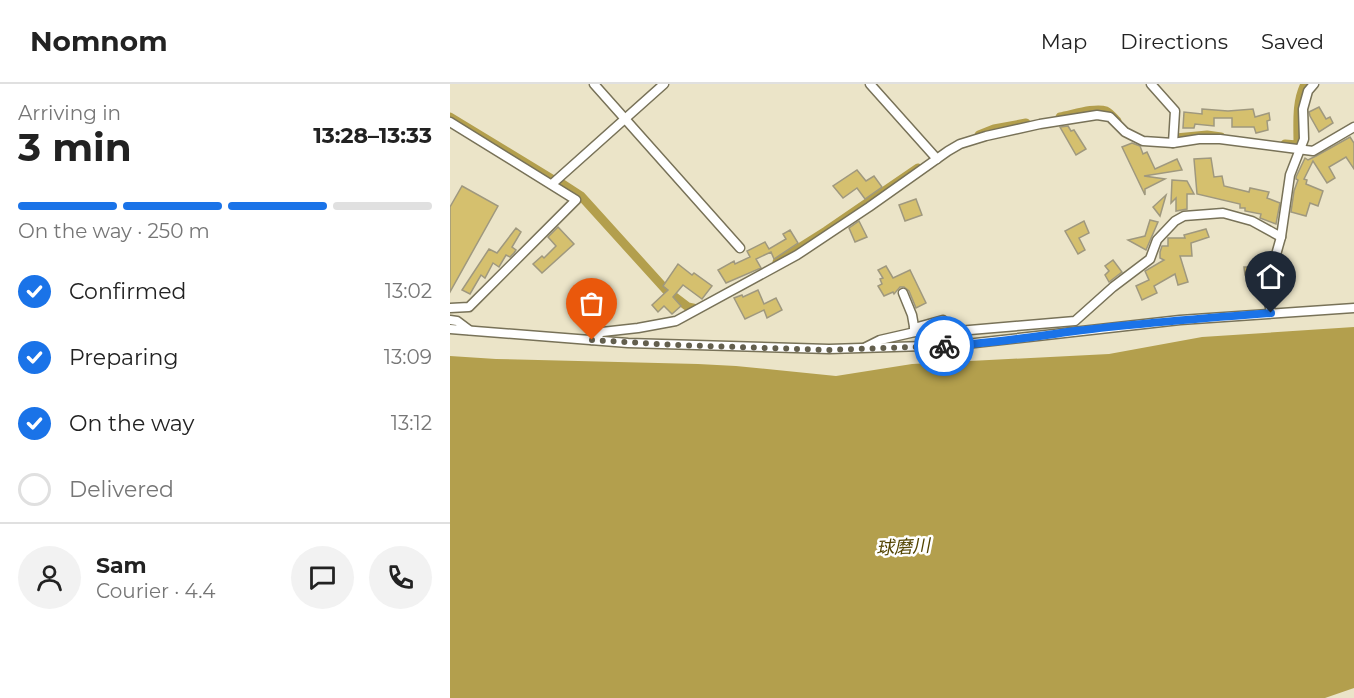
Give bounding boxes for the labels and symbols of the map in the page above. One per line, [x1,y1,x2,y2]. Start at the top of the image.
pin [1245,251,1296,313]
pin [566,278,617,340]
courier [914,316,974,376]
water label: 球磨川 [875,534,933,559]

